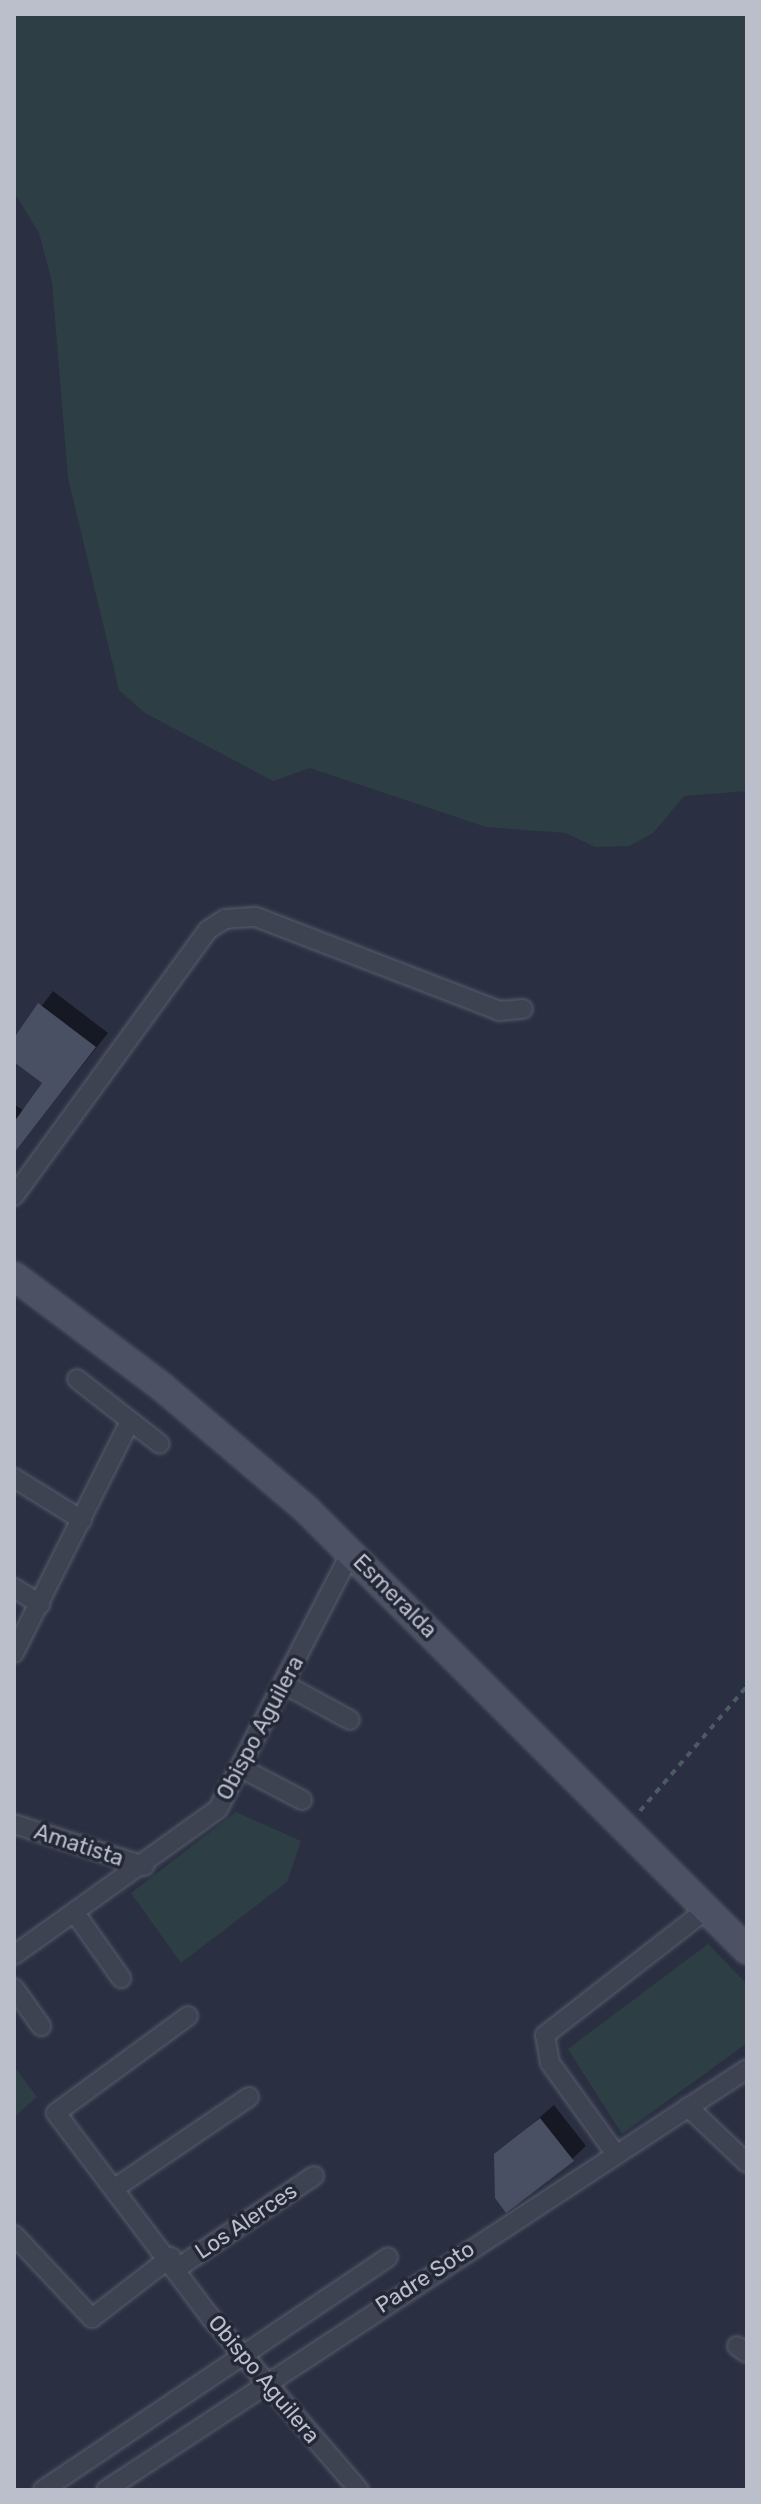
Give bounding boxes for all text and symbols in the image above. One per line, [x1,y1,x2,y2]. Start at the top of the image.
street label: Esmeralda [348,1549,442,1643]
street label: Obispo Aguilera [211,1651,309,1805]
street label: Amatista [31,1818,127,1872]
street label: Los Alerces [190,2177,302,2265]
street label: Padre Soto [371,2235,479,2319]
street label: Obispo Aguilera [202,2309,326,2449]

